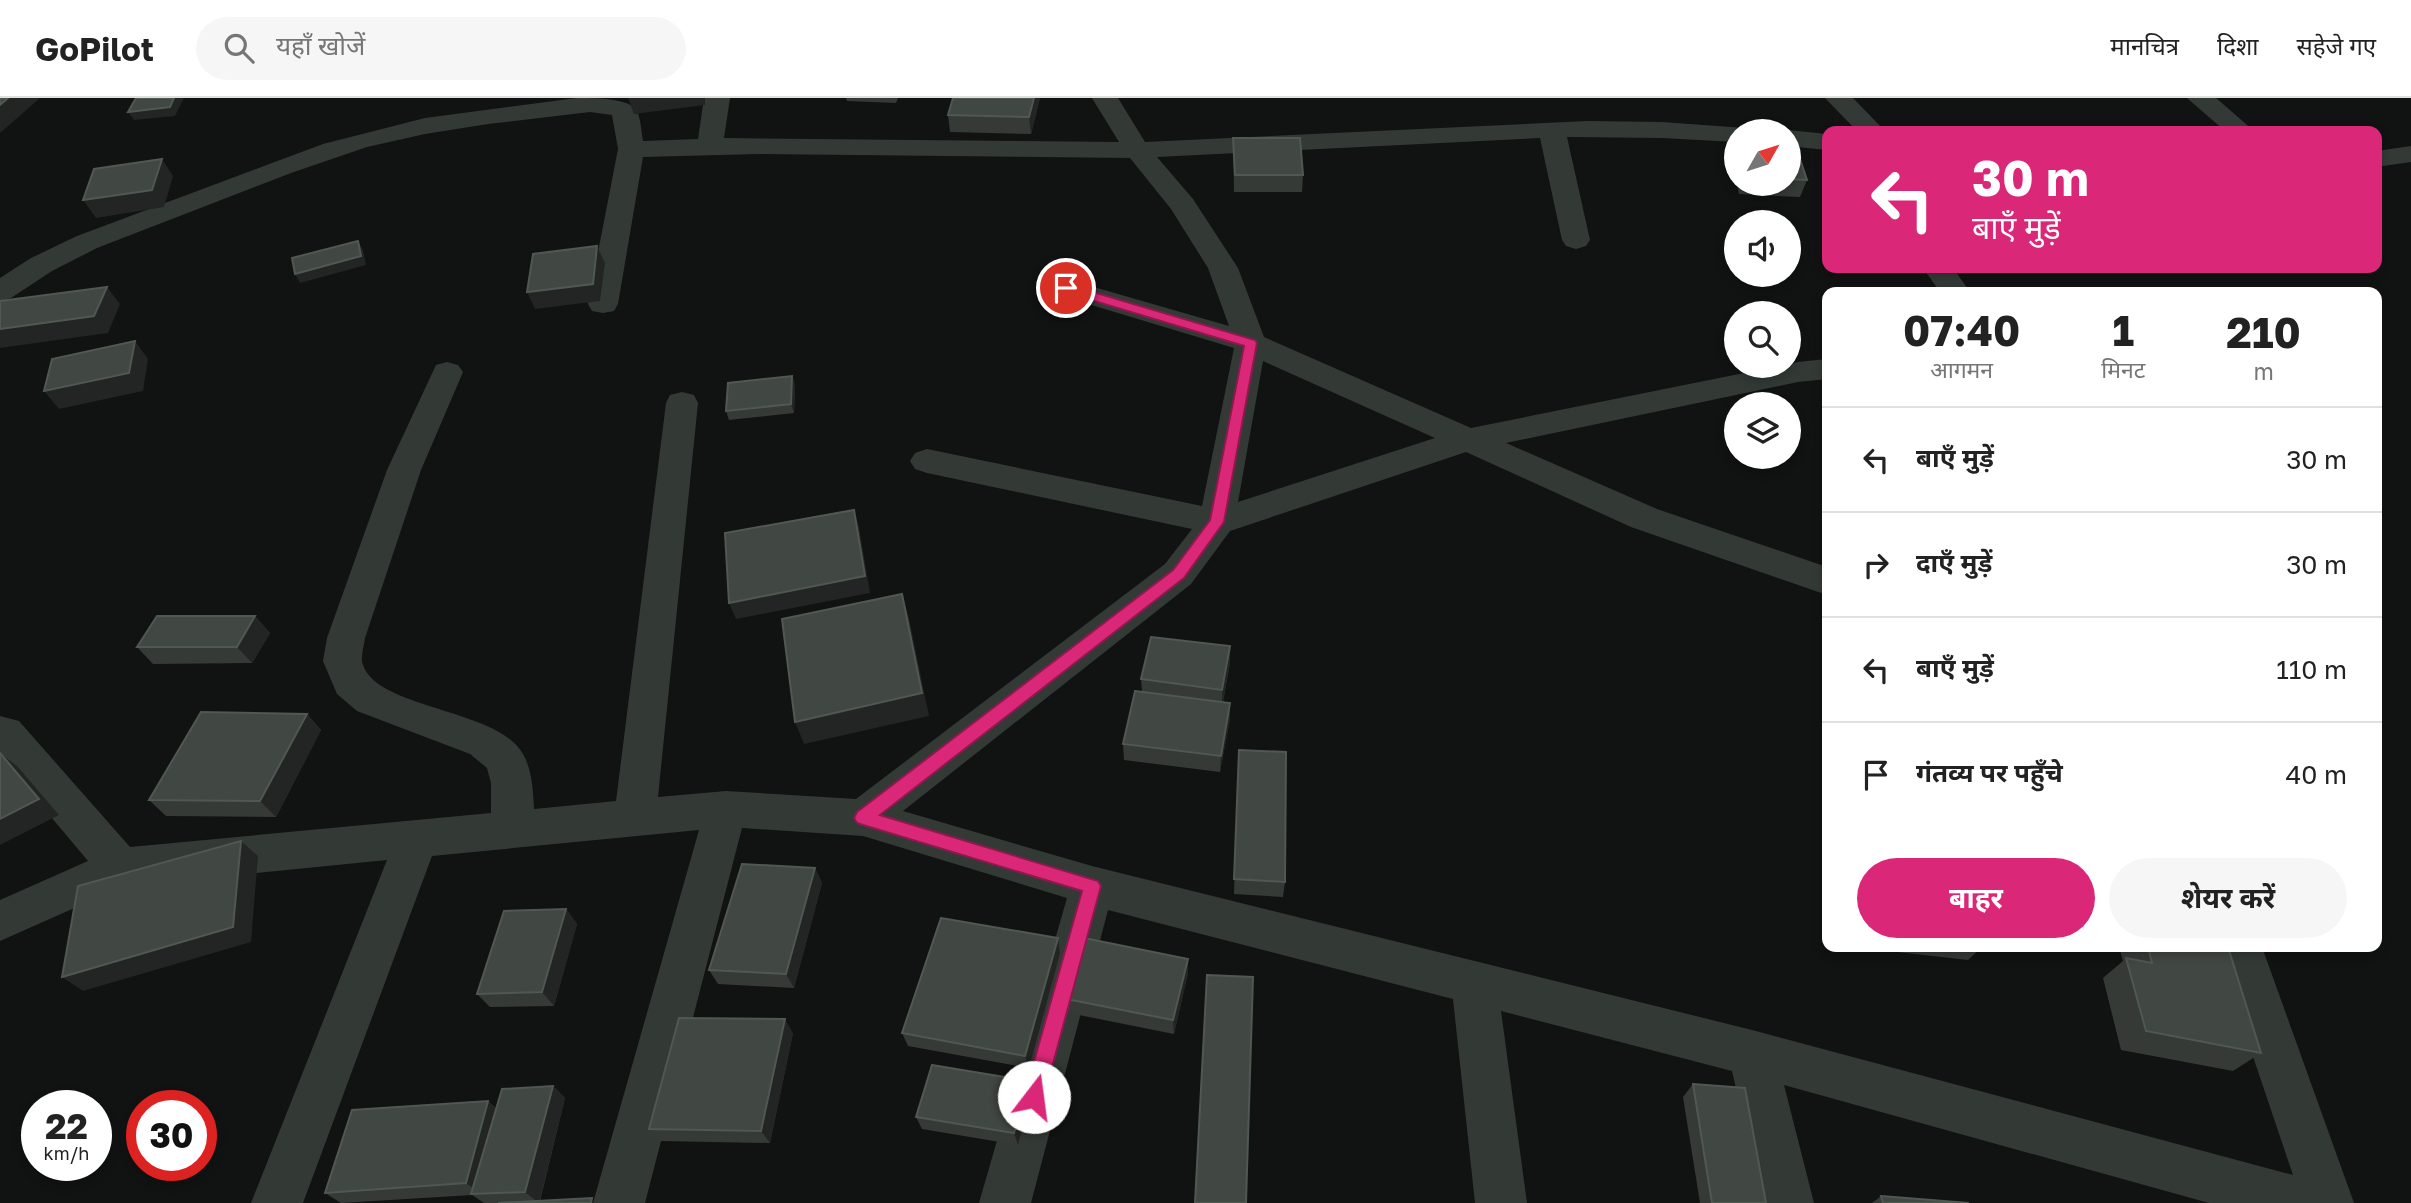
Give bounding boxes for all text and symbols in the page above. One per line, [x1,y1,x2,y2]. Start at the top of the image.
search box [196,17,686,80]
text: GoPilot [35,29,154,68]
icon: search [220,29,258,67]
text: यहाँ खोजें [276,30,365,61]
text: मानचित्र [2110,31,2179,60]
text: दिशा [2217,31,2258,60]
text: सहेजे गए [2296,31,2376,60]
north arrow [1724,119,1801,196]
map controls [1724,119,1801,469]
text: 30 m [1972,148,2089,207]
icon: left [1857,154,1948,245]
text: बाएँ मुड़ें [1972,208,2061,246]
button: sound [1724,210,1801,287]
pin [1036,258,1096,318]
icon: arrive [1047,269,1085,307]
button: search [1724,301,1801,378]
text: 07:40 [1903,305,2020,355]
text: 1 [2112,305,2134,355]
text: 210 [2226,307,2301,357]
text: आगमन [1930,355,1993,383]
text: मिनट [2101,355,2145,383]
text: m [2253,357,2274,385]
button: layers [1724,392,1801,469]
icon: left [1857,441,1895,479]
text: बाएँ मुड़ें [1916,442,1994,473]
text: 30 m [2286,444,2347,475]
icon: right [1857,546,1895,584]
text: दाएँ मुड़ें [1916,547,1992,578]
text: 30 m [2286,549,2347,580]
icon: left [1857,651,1895,689]
text: बाएँ मुड़ें [1916,652,1994,683]
text: 110 m [2276,654,2347,685]
icon: arrive [1857,756,1895,794]
text: गंतव्य पर पहुँचे [1916,757,2063,788]
text: 40 m [2286,759,2347,790]
button: बाहर [1857,858,2095,938]
button: शेयर करें [2109,858,2347,938]
position arrow [997,1060,1071,1134]
speed limit sign: 30 [126,1090,217,1181]
text: 22 [45,1105,88,1147]
text: km/h [44,1142,89,1164]

